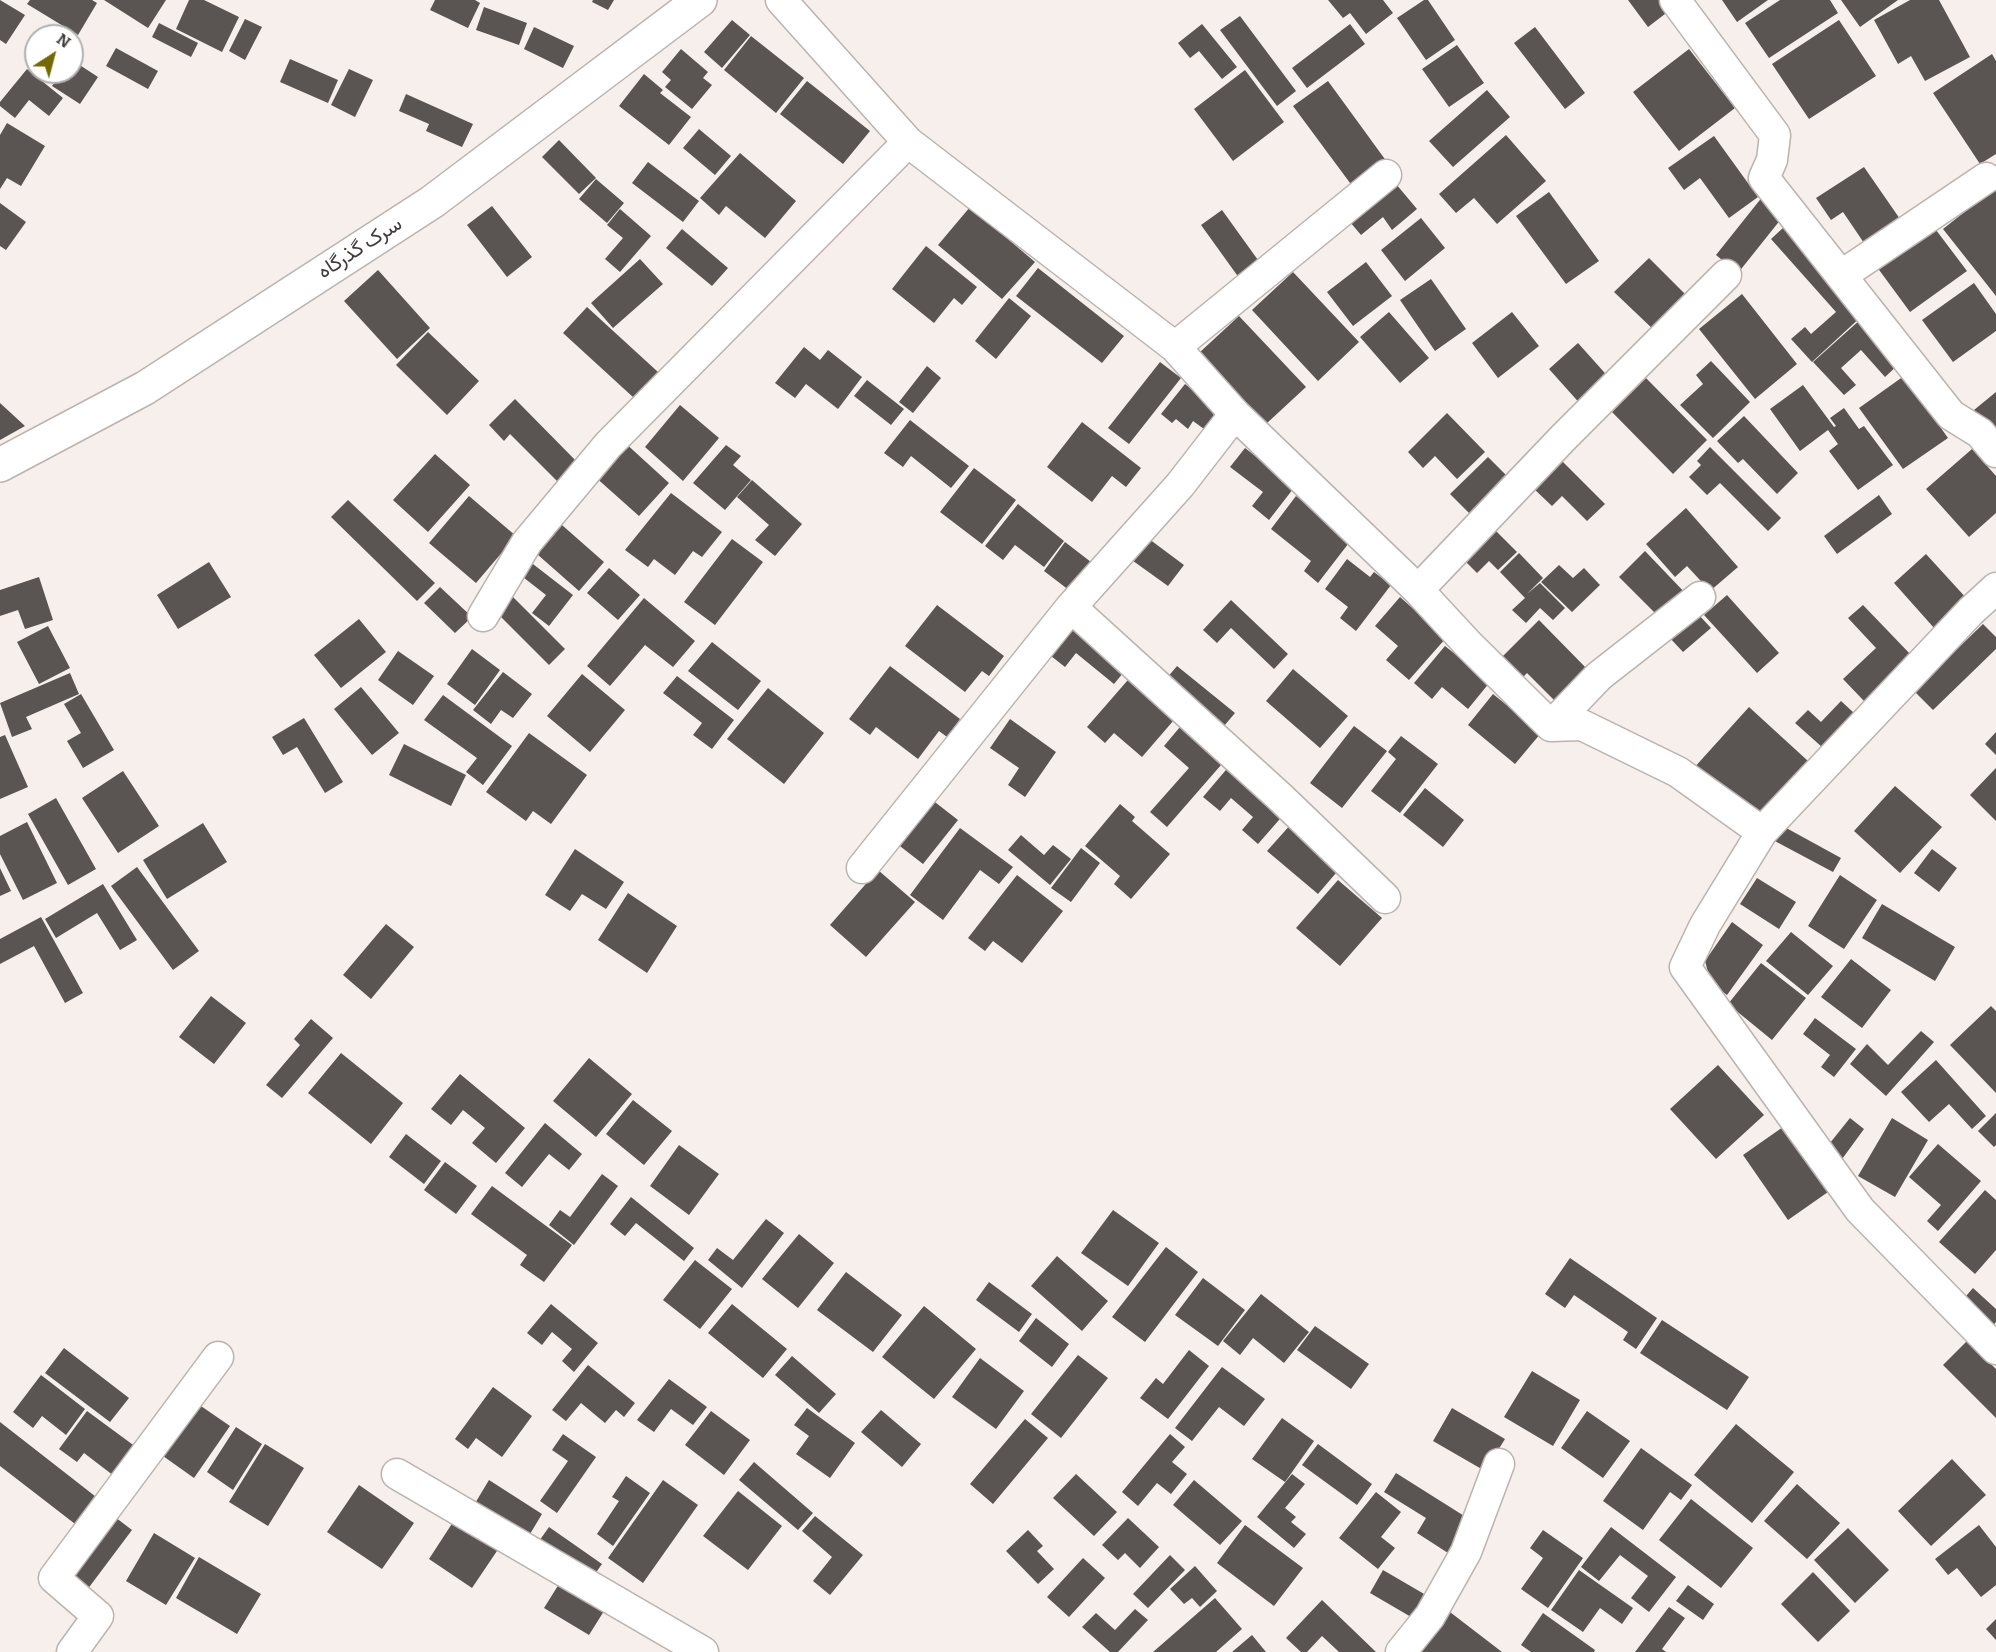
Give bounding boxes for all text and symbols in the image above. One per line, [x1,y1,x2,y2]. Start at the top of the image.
north arrow [24,24,84,84]
text: N [53,29,74,52]
street label: سرک گذرگاه [313,211,407,285]

